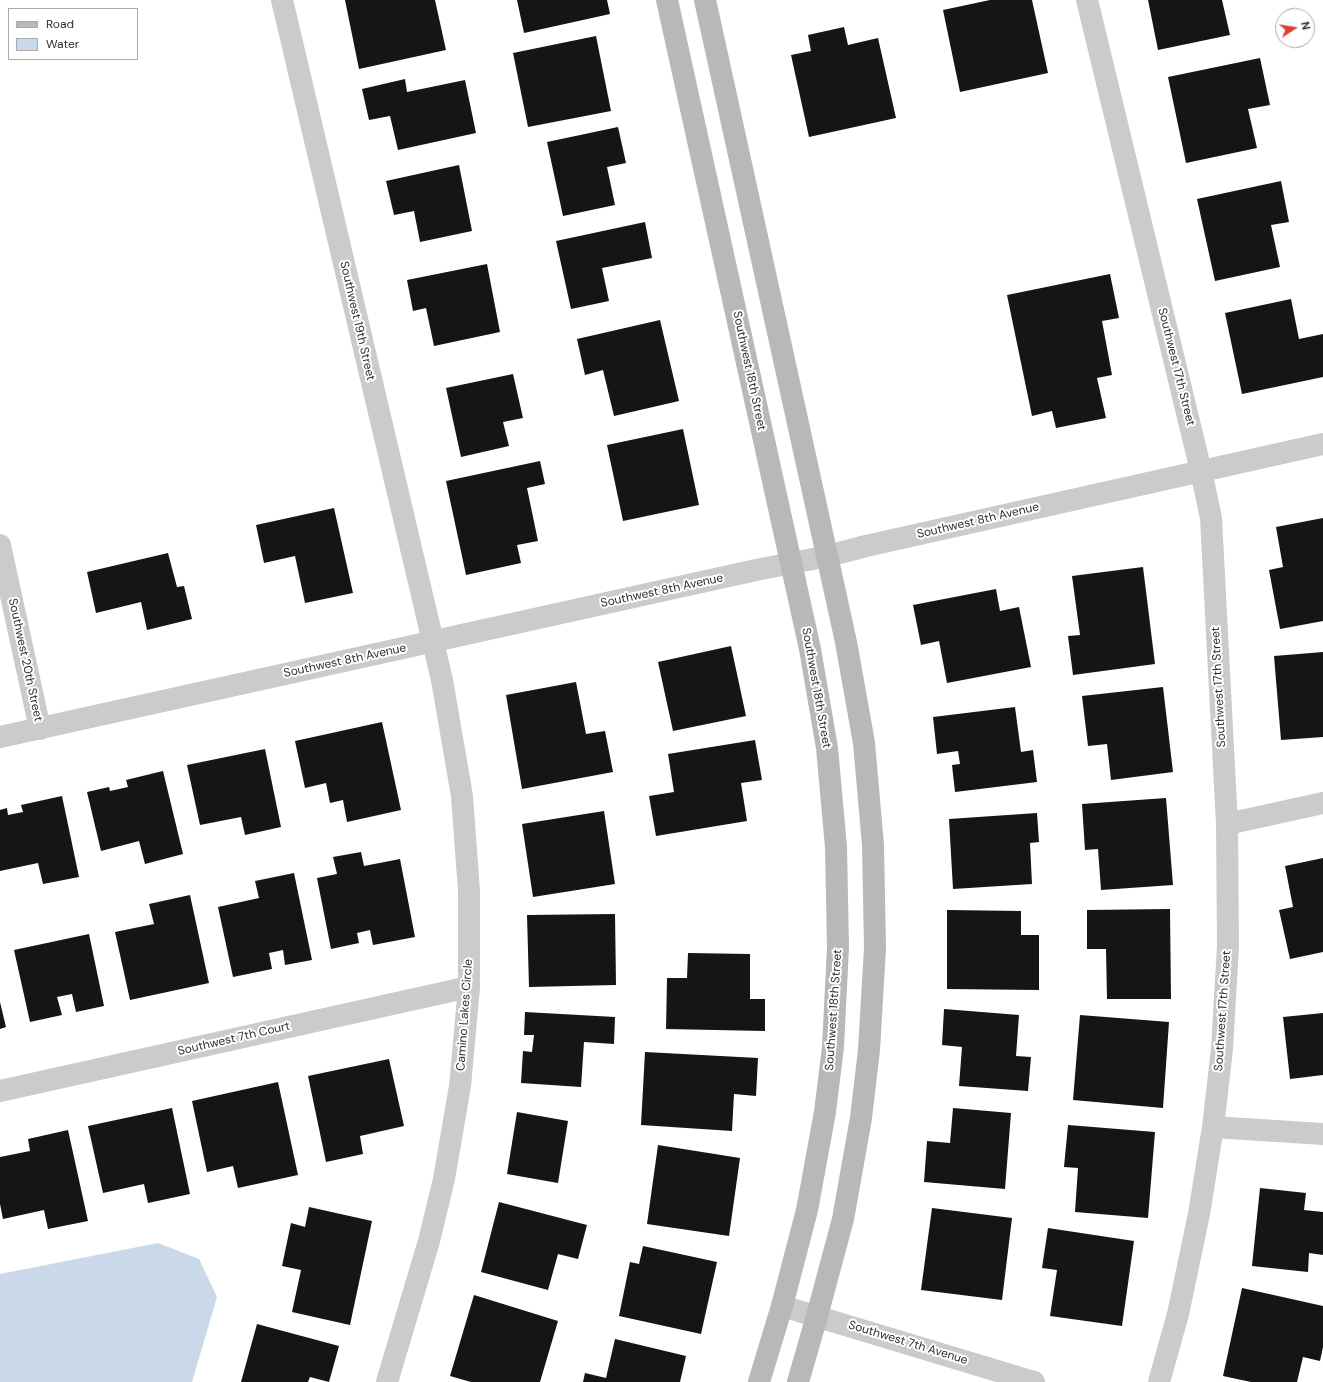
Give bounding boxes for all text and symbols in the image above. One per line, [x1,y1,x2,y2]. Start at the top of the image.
legend [8,8,138,60]
north arrow [1275,8,1315,48]
text: Road [46,16,74,32]
text: N [1298,20,1313,31]
text: Water [46,36,79,52]
street label: Southwest 19th Street [336,260,378,382]
street label: Southwest 17th Street [1154,307,1198,427]
street label: Southwest 18th Street [729,310,769,432]
street label: Southwest 8th Avenue [916,500,1040,542]
street label: Southwest 8th Avenue [599,571,725,611]
street label: Southwest 20th Street [5,597,45,723]
street label: Southwest 17th Street [1209,626,1229,748]
street label: Southwest 18th Street [798,627,834,749]
street label: Southwest 8th Avenue [282,641,408,681]
street label: Southwest 18th Street [823,949,845,1071]
street label: Southwest 17th Street [1212,950,1234,1072]
street label: Camino Lakes Circle [454,958,476,1072]
street label: Southwest 7th Court [176,1019,292,1059]
street label: Southwest 7th Avenue [847,1318,969,1368]

